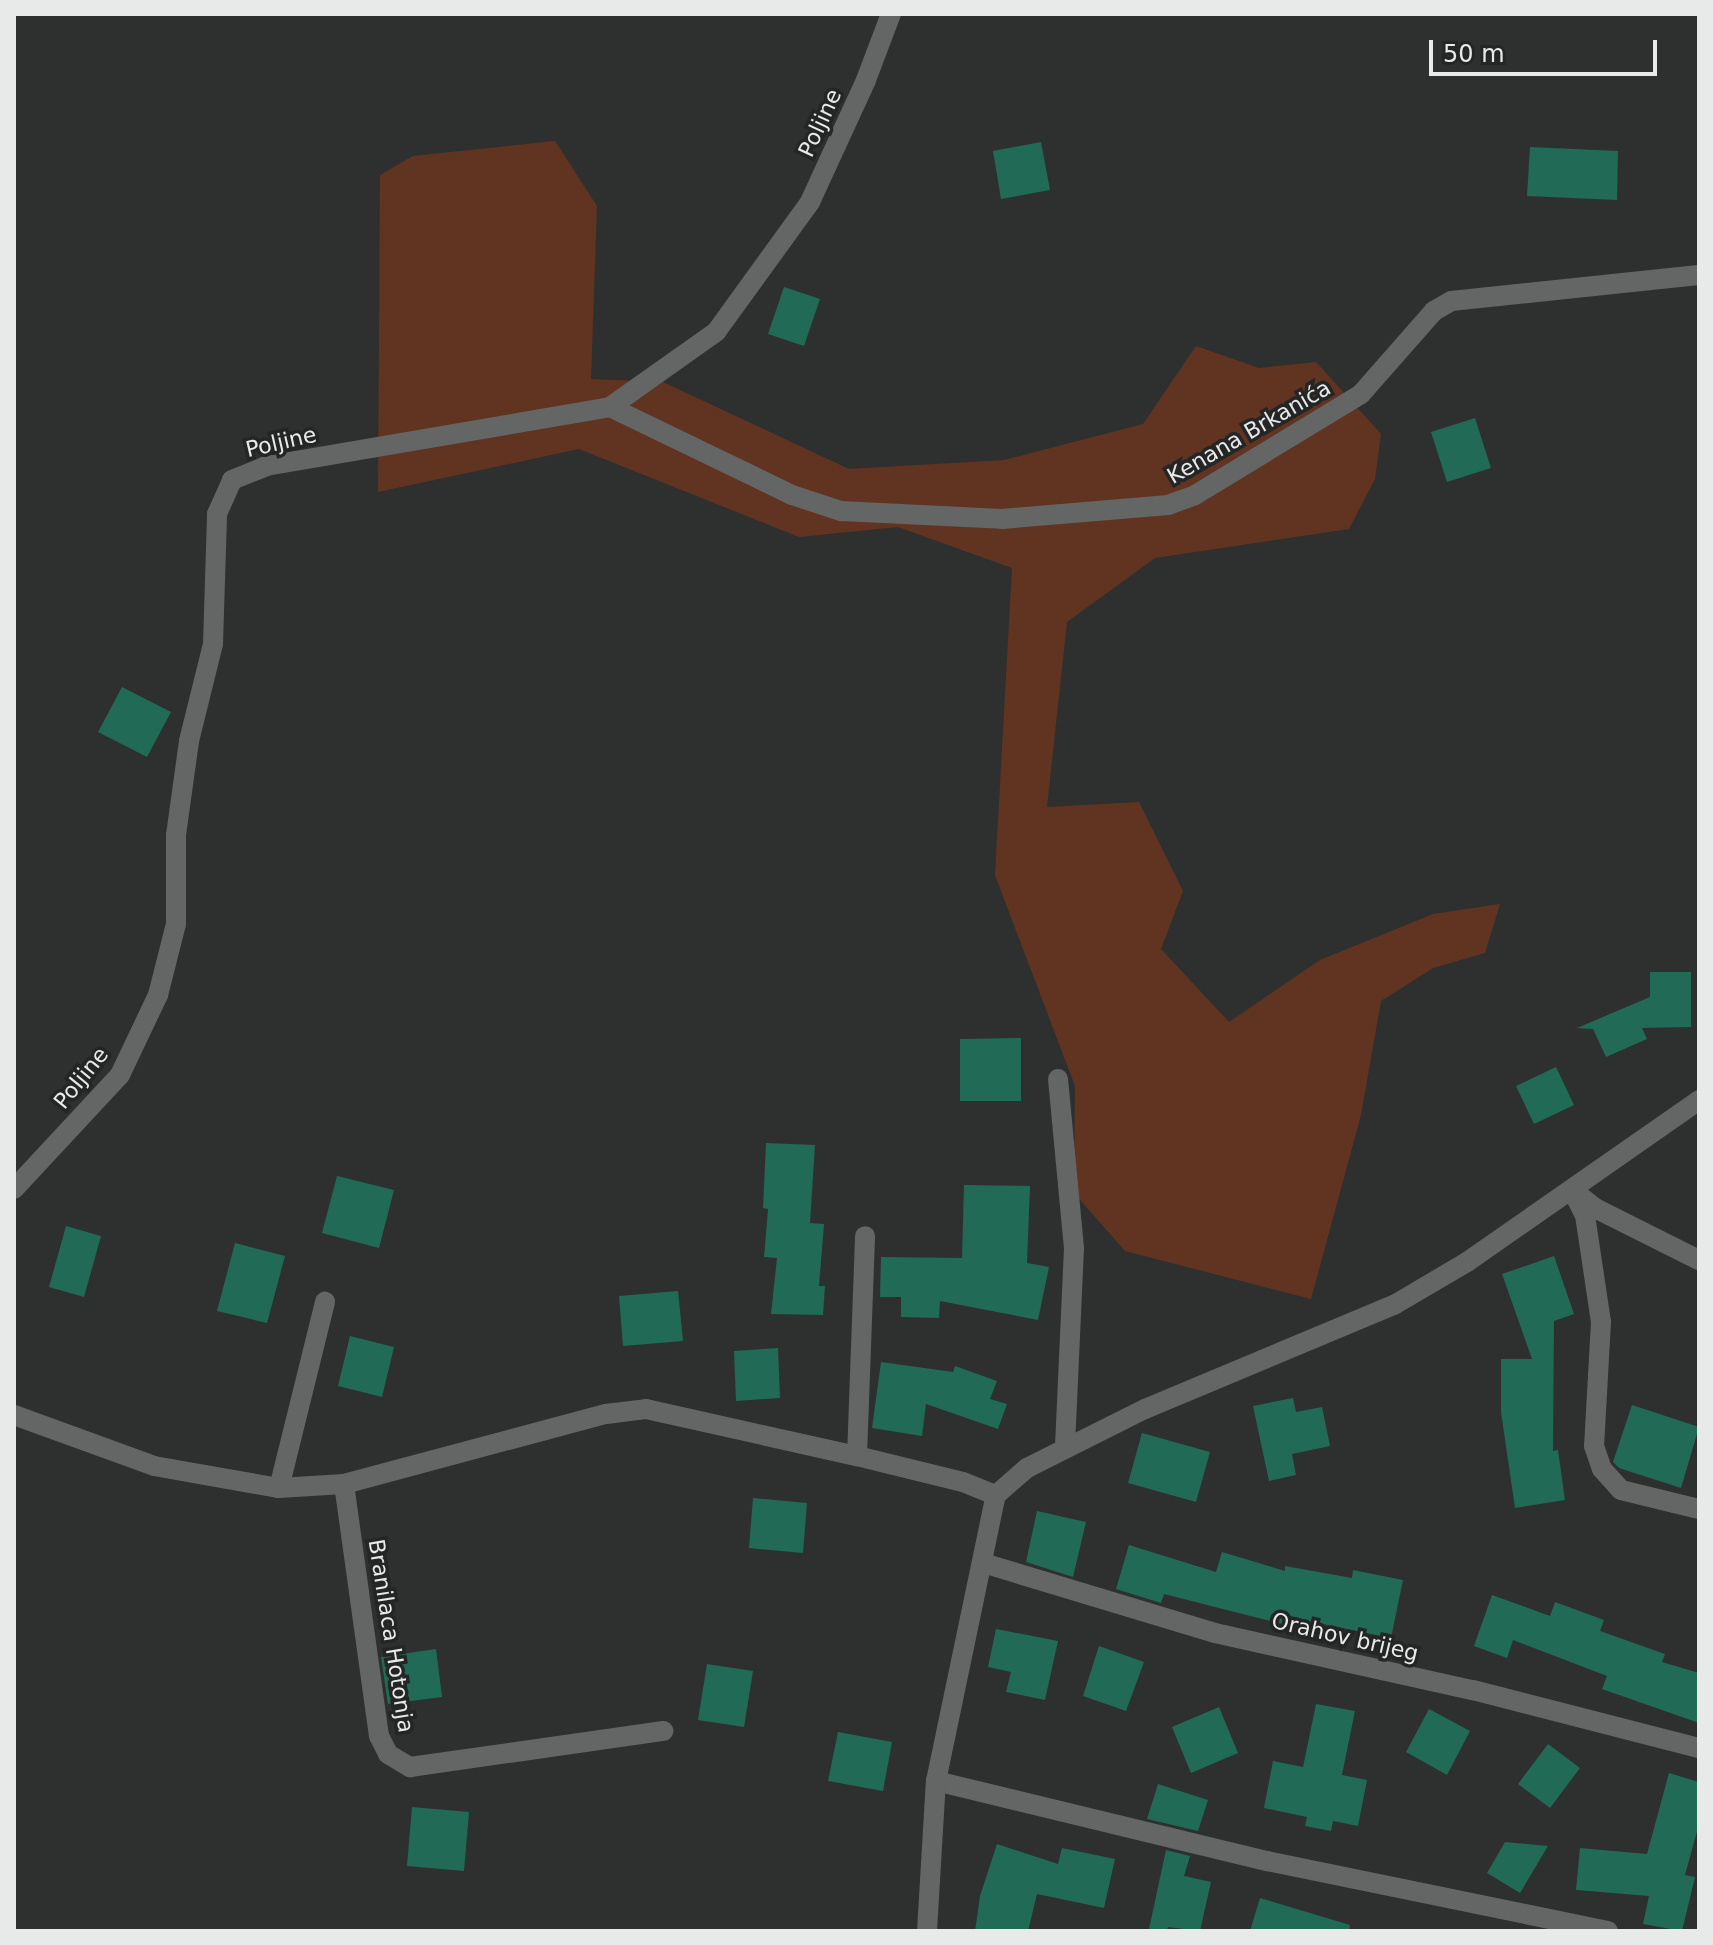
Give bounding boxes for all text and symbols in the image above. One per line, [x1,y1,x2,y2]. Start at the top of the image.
scale bar [1433,24,1661,74]
text: 50 m [1443,40,1505,68]
street label: Poljine [793,85,847,161]
street label: Kenana Brkanića [1163,374,1335,490]
street label: Poljine [243,421,319,463]
street label: Poljine [48,1042,114,1114]
street label: Branilaca Hotonja [363,1537,419,1735]
street label: Orahov brijeg [1269,1607,1421,1667]

